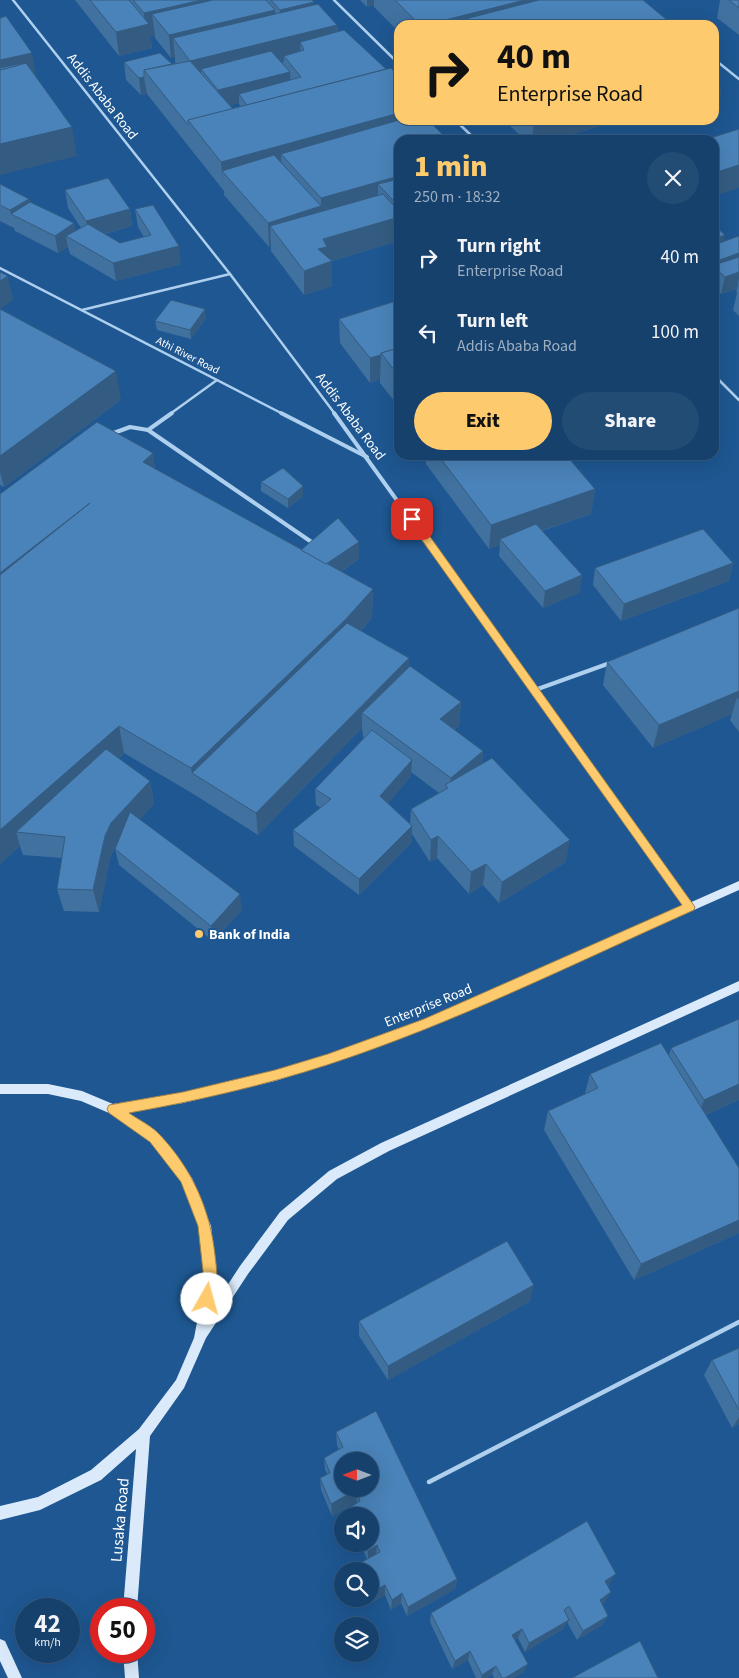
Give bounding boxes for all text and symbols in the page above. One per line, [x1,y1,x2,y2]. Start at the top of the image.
text: 40 m [497,32,571,82]
icon: right [414,40,479,105]
street label: Addis Ababa Road [62,49,142,144]
text: Enterprise Road [497,78,643,110]
text: 1 min [414,145,488,188]
button: close [647,152,699,204]
text: 250 m · 18:32 [414,186,501,208]
text: Turn right [457,233,541,260]
icon: right [414,244,442,272]
text: 40 m [661,244,699,271]
text: Enterprise Road [457,260,563,282]
text: Turn left [457,308,528,335]
icon: left [414,319,442,347]
text: 100 m [651,319,699,346]
street label: Athi River Road [153,333,222,378]
text: Addis Ababa Road [457,335,577,357]
street label: Addis Ababa Road [311,369,390,465]
button: Exit [414,392,552,450]
button: Share [562,392,699,450]
pin [391,498,433,540]
icon: arrive [398,505,426,533]
place label: Bank of India [209,925,290,945]
marker: Bank of India [193,928,205,940]
street label: Enterprise Road [381,979,475,1033]
position arrow [180,1272,232,1324]
north arrow [334,1452,379,1498]
map controls [334,1452,379,1662]
street label: Lusaka Road [105,1477,135,1563]
button: sound [334,1507,379,1552]
button: search [334,1562,379,1607]
speed limit sign: 50 [90,1598,155,1663]
text: 42 [34,1606,61,1642]
button: layers [334,1617,379,1662]
text: km/h [34,1634,61,1651]

